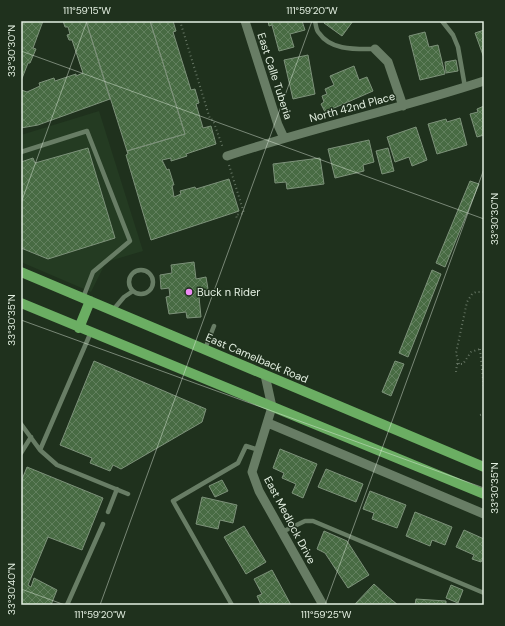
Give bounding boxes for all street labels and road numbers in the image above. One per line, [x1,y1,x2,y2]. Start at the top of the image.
street label: East Calle Tuberia [254,31,296,121]
street label: North 42nd Place [308,89,396,125]
street label: East Camelback Road [203,330,311,386]
street label: East Medlock Drive [261,474,319,566]

